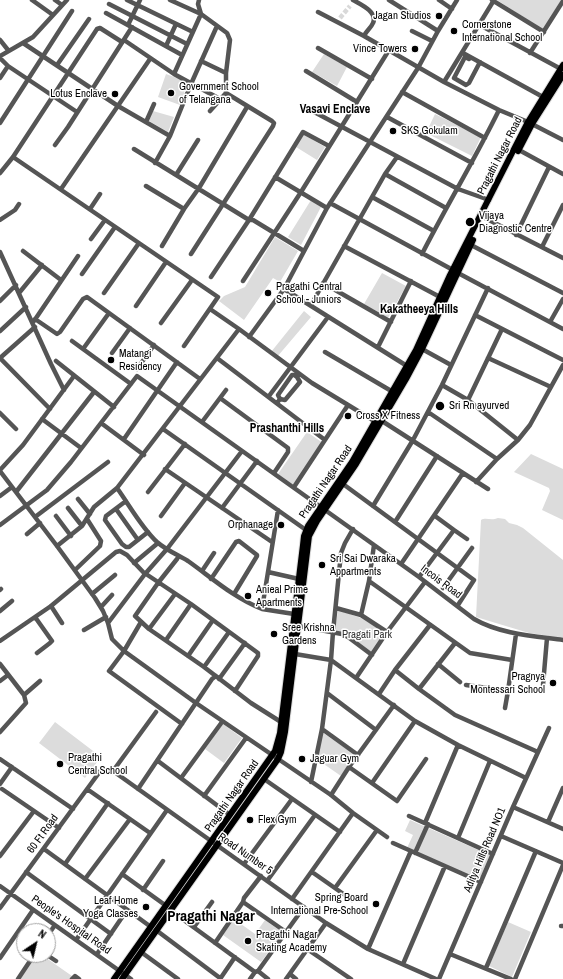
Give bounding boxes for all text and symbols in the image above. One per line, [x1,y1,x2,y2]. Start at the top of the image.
place label: Jagan Studios [373,9,431,23]
marker: Jagan Studios [434,11,444,21]
place label: Cornerstone International School [462,18,542,44]
marker: Cornerstone International School [449,26,459,36]
place label: Vince Towers [353,42,407,56]
marker: Vince Towers [410,44,420,54]
place label: Government School of Telangana [179,80,259,106]
place label: Lotus Enclave [50,87,107,101]
marker: Government School of Telangana [166,88,176,98]
marker: Lotus Enclave [110,89,120,99]
district label: Vasavi Enclave [300,103,370,117]
street label: Pragathi Nagar Road [475,115,525,197]
place label: SKS Gokulam [401,124,458,138]
marker: SKS Gokulam [388,126,398,136]
place label: Vijaya Diagnostic Centre [479,209,552,235]
marker: Vijaya Diagnostic Centre [464,216,476,228]
place label: Pragathi Central School - Juniors [276,280,342,306]
marker: Pragathi Central School - Juniors [263,288,273,298]
district label: Kakatheeya Hills [380,303,458,317]
place label: Matangi Residency [119,347,162,373]
marker: Matangi Residency [106,355,116,365]
place label: Sri Rn ayurved [449,399,509,413]
marker: Sri Rn ayurved [434,400,446,412]
place label: Cross X Fitness [356,409,420,423]
marker: Cross X Fitness [343,411,353,421]
district label: Prashanthi Hills [250,422,324,436]
street label: Pragathi Nagar Road [297,443,355,521]
place label: Orphanage [228,518,273,532]
marker: Orphanage [276,520,286,530]
place label: Sri Sai Dwaraka Appartments [330,552,396,578]
marker: Sri Sai Dwaraka Appartments [317,560,327,570]
street label: Incois Road [418,562,464,602]
place label: Anieal Prime Apartments [256,583,308,609]
marker: Anieal Prime Apartments [243,591,253,601]
place label: Sree Krishna Gardens [282,621,335,647]
park label: Pragati Park [342,628,392,642]
marker: Sree Krishna Gardens [269,629,279,639]
place label: Pragnya Montessari School [470,670,545,696]
marker: Pragnya Montessari School [548,678,558,688]
place label: Pragathi Central School [68,751,127,777]
place label: Jaguar Gym [310,752,359,766]
marker: Jaguar Gym [297,754,307,764]
street label: Pragathi Nagar Road [202,757,262,835]
marker: Pragathi Central School [55,759,65,769]
street label: Aditya Hills Road NO1 [461,806,509,894]
street label: 60 Ft Road [25,812,61,856]
place label: Flex Gym [258,813,297,827]
marker: Flex Gym [245,815,255,825]
street label: Road Number 5 [215,830,275,878]
place label: Spring Board International Pre-School [271,891,368,917]
street label: People's Hospital Road [29,893,113,957]
place label: Leaf Home Yoga Classes [83,894,138,920]
marker: Spring Board International Pre-School [371,899,381,909]
marker: Leaf Home Yoga Classes [141,902,151,912]
district label: Pragathi Nagar [167,908,255,926]
north arrow [16,923,56,963]
text: N [36,926,49,942]
place label: Pragathi Nagar Skating Academy [256,928,327,954]
marker: Pragathi Nagar Skating Academy [243,936,253,946]

